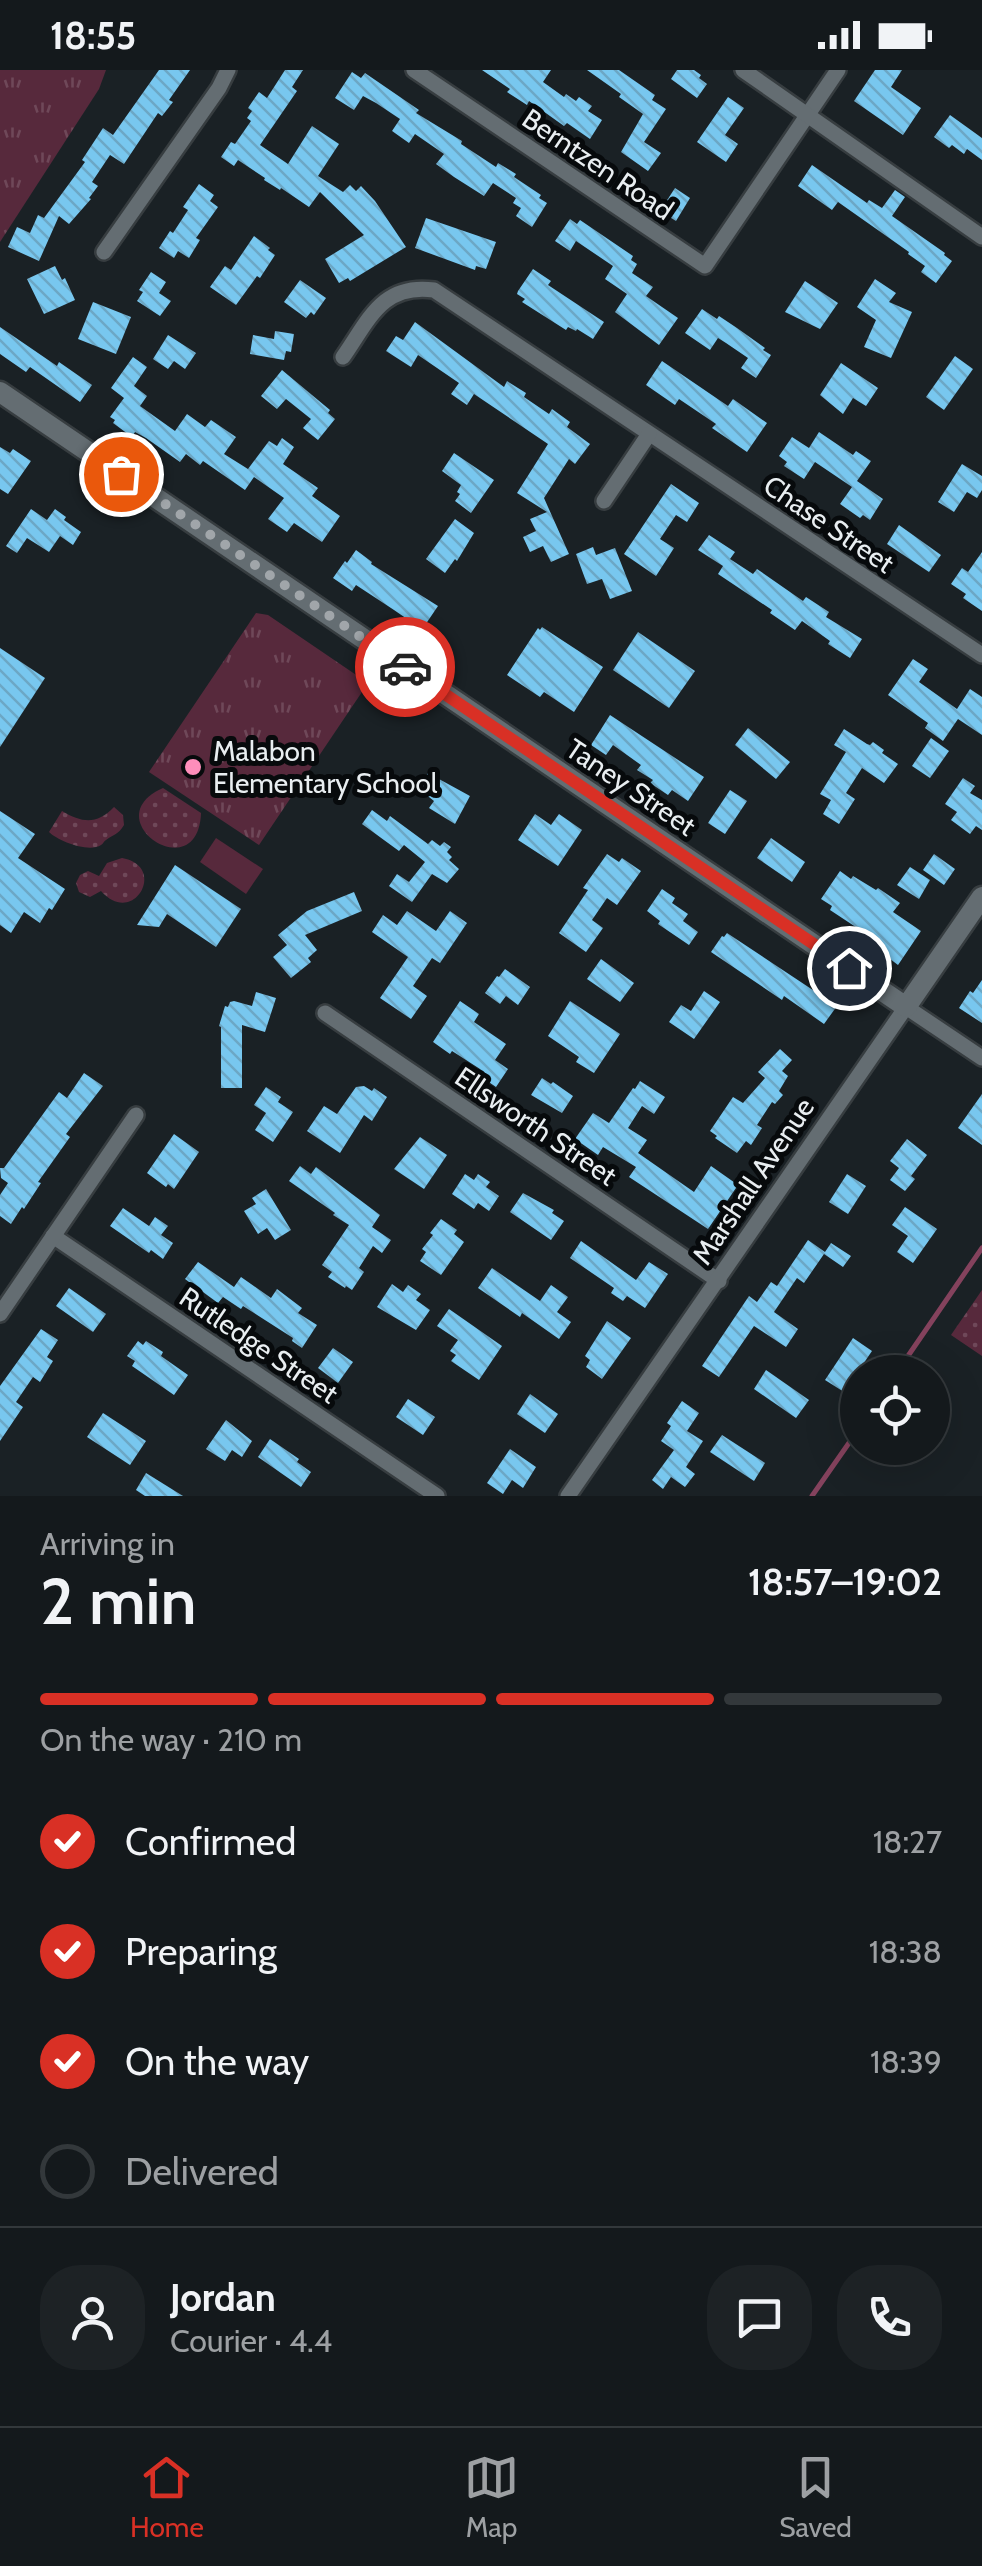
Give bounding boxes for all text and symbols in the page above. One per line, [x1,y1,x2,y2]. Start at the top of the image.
text: 18:55 [50,12,136,59]
street label: Berntzen Road [516,101,680,227]
pin [79,432,164,517]
icon: bag [94,447,149,502]
street label: Chase Street [757,468,901,580]
courier [355,617,455,717]
icon: car [378,640,433,695]
street label: Taney Street [560,731,702,843]
place label: Malabon Elementary School [213,734,438,800]
marker: Malabon Elementary School [182,756,204,778]
pin [807,926,892,1011]
icon: home [822,941,877,996]
street label: Ellsworth Street [449,1059,623,1193]
street label: Marshall Avenue [685,1091,821,1271]
street label: Rutledge Street [173,1280,345,1410]
map controls [840,1355,950,1465]
button: locate [840,1355,950,1465]
text: Arriving in [40,1524,175,1563]
text: 18:57–19:02 [748,1558,942,1605]
text: 2 min [40,1561,197,1640]
text: On the way · 210 m [40,1720,302,1759]
icon: check [40,1814,95,1869]
text: Confirmed [125,1818,296,1865]
text: 18:27 [873,1822,942,1861]
icon: check [40,1924,95,1979]
text: Preparing [125,1928,277,1975]
text: 18:38 [869,1932,942,1971]
icon: check [40,2034,95,2089]
text: On the way [125,2038,309,2085]
text: 18:39 [870,2042,942,2081]
text: Delivered [125,2148,279,2195]
button: person [40,2265,145,2370]
button: chat [707,2265,812,2370]
button: phone [837,2265,942,2370]
text: Jordan [170,2274,276,2321]
text: Courier · 4.4 [170,2321,332,2360]
tab: Home [130,2450,204,2544]
tab: Map [464,2450,519,2544]
tab: Saved [779,2450,852,2544]

